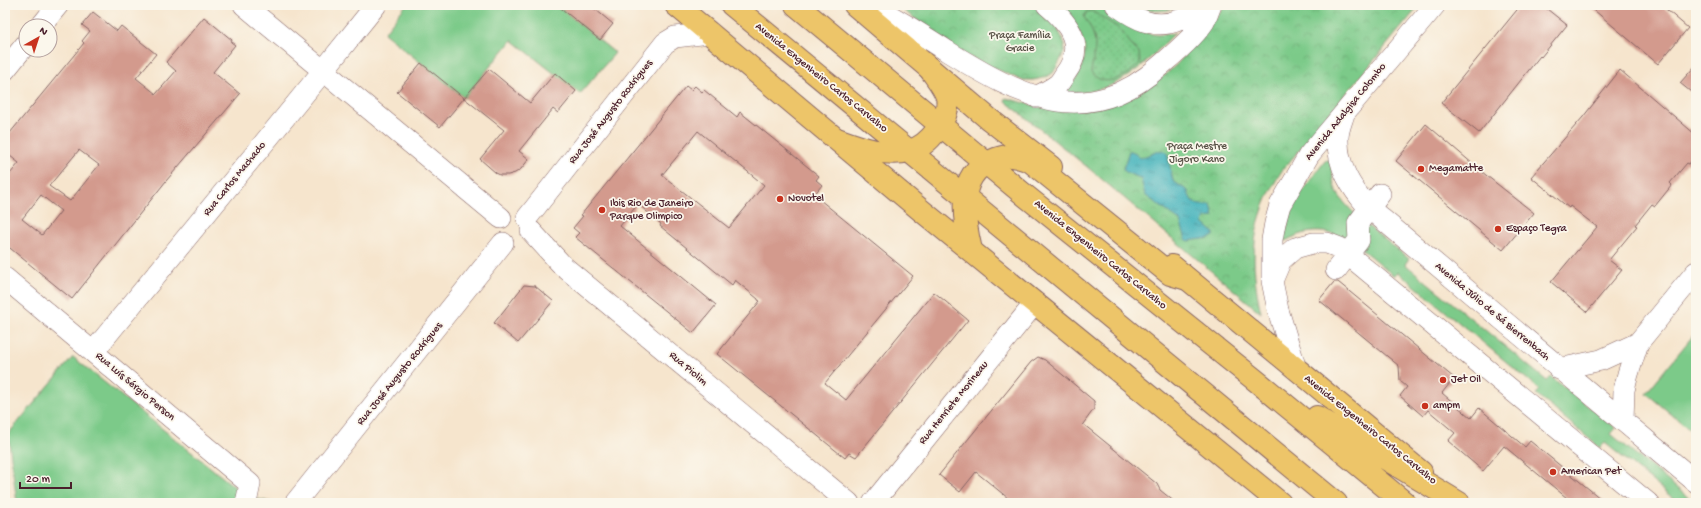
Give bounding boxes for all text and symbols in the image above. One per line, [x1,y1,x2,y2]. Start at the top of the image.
north arrow [18,18,58,58]
street label: Avenida Engenheiro Carlos Carvalho [752,21,890,135]
text: N [36,25,50,39]
park label: Praça Família Gracie [988,30,1052,55]
street label: Rua José Augusto Rodrigues [567,57,656,166]
street label: Avenida Adalgisa Colombo [1303,61,1389,163]
street label: Rua Carlos Machado [201,139,269,219]
park label: Praça Mestre Jigoro Kano [1166,141,1227,166]
place label: Megamatte [1429,163,1484,175]
marker: Megamatte [1416,164,1426,174]
place label: Novotel [788,193,825,205]
marker: Novotel [775,194,785,204]
place label: Ibis Rio de Janeiro Parque Olimpico [609,198,694,223]
street label: Avenida Engenheiro Carlos Carvalho [1031,198,1169,312]
marker: Ibis Rio de Janeiro Parque Olimpico [597,205,607,215]
place label: Espaço Tegra [1506,223,1568,235]
marker: Espaço Tegra [1493,224,1503,234]
street label: Avenida Júlio de Sá Bierrenbach [1432,260,1552,364]
street label: Rua José Augusto Rodrigues [355,319,446,428]
street label: Rua Piolim [666,349,710,389]
street label: Rua Luís Sérgio Person [93,350,178,424]
street label: Rua Henriete Morineau [917,359,991,447]
street label: Avenida Engenheiro Carlos Carvalho [1301,373,1439,487]
place label: Jet Oil [1451,374,1482,386]
marker: Jet Oil [1438,375,1448,385]
place label: ampm [1433,400,1460,412]
marker: ampm [1420,401,1430,411]
scale bar [20,464,71,490]
place label: American Pet [1561,466,1623,478]
marker: American Pet [1548,467,1558,477]
text: 20 m [26,473,51,487]

